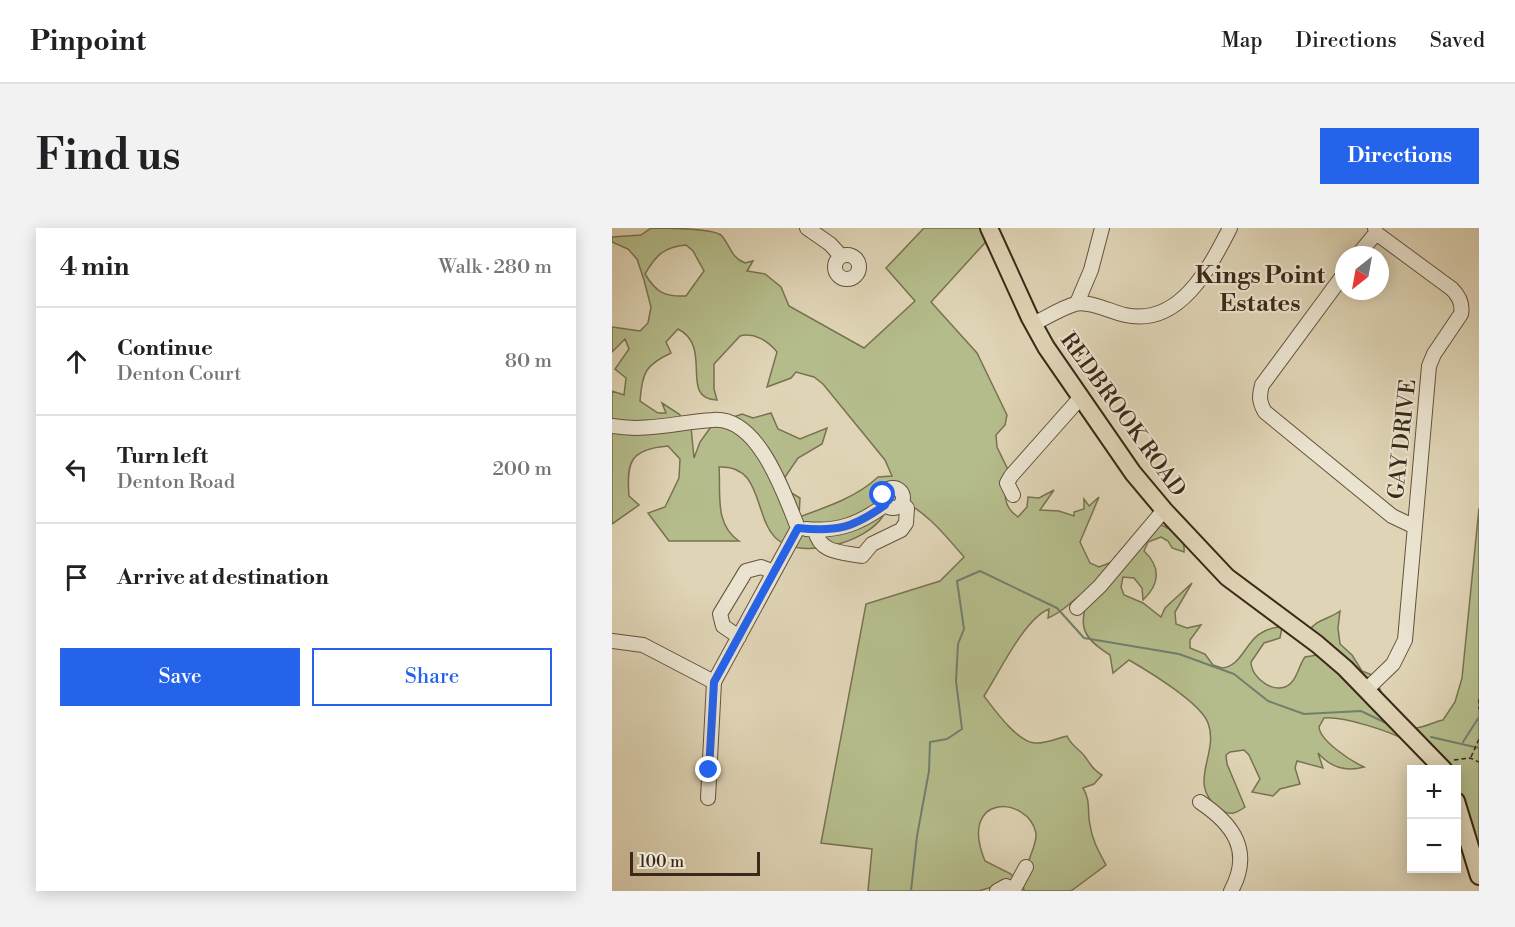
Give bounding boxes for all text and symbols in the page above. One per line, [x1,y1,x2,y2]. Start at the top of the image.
text: Pinpoint [30,24,146,59]
text: Map [1221,28,1263,54]
text: Directions [1296,28,1397,54]
text: Saved [1430,28,1485,54]
button: Directions [1320,128,1479,184]
text: Find us [36,130,180,183]
north arrow [1335,246,1389,300]
text: 4 min [60,251,130,283]
text: Walk · 280 m [439,255,552,280]
district label: Kings Point Estates [1195,261,1325,319]
street label: REDBROOK ROAD [1054,328,1191,502]
text: Continue [117,335,213,362]
icon: ahead [60,345,93,378]
text: 80 m [505,349,552,374]
text: Denton Court [117,362,241,387]
street label: GAY DRIVE [1383,378,1422,500]
text: Turn left [117,443,208,470]
icon: left [60,453,93,486]
text: 200 m [492,457,552,482]
text: Denton Road [117,470,235,495]
route start [869,481,895,507]
icon: arrive [60,561,93,594]
text: Arrive at destination [117,564,329,591]
button: Save [60,648,300,706]
button: Share [312,648,552,706]
route end [695,756,721,782]
map controls [1407,765,1461,873]
button: + [1407,765,1461,819]
button: − [1407,819,1461,873]
scale bar [630,849,760,876]
text: 100 m [639,852,684,872]

